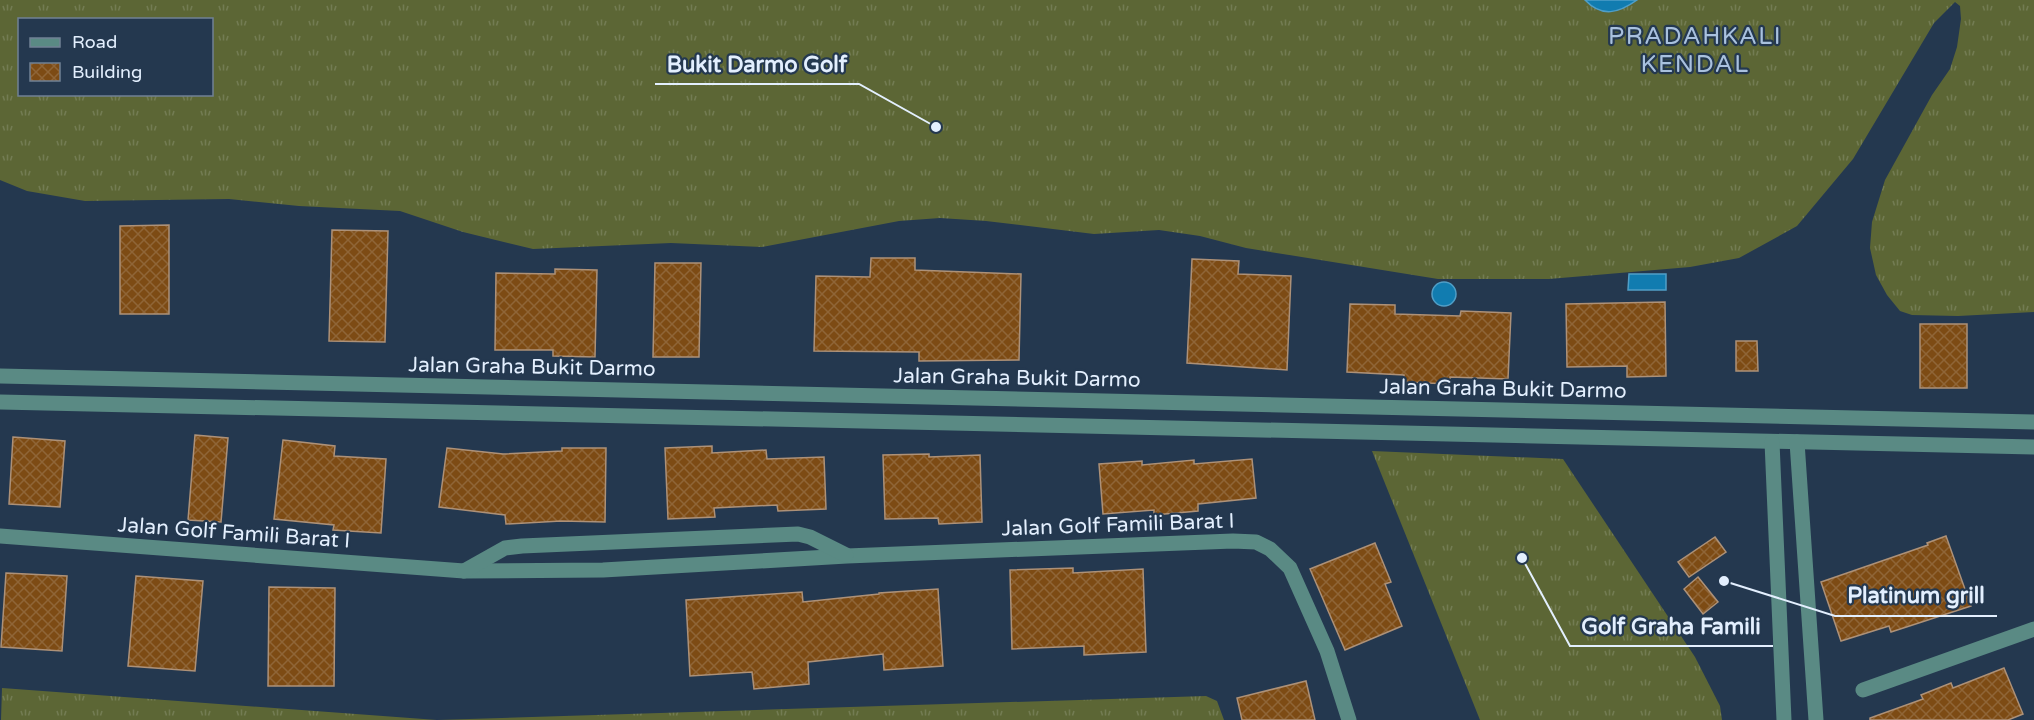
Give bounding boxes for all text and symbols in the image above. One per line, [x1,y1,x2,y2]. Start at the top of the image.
legend [18,18,213,96]
district label: PRADAHKALI KENDAL [1608,22,1782,79]
text: Road [72,31,117,53]
callout: Bukit Darmo Golf [655,44,859,84]
text: Bukit Darmo Golf [667,52,848,78]
text: Building [72,61,142,83]
street label: Jalan Graha Bukit Darmo [408,352,656,382]
street label: Jalan Graha Bukit Darmo [893,363,1141,393]
street label: Jalan Graha Bukit Darmo [1379,374,1627,404]
street label: Jalan Golf Famili Barat I [1001,508,1235,542]
street label: Jalan Golf Famili Barat I [117,512,351,554]
callout: Platinum grill [1835,576,1997,616]
text: Platinum grill [1847,583,1985,609]
callout: Golf Graha Famili [1570,606,1773,646]
text: Golf Graha Famili [1581,614,1761,640]

